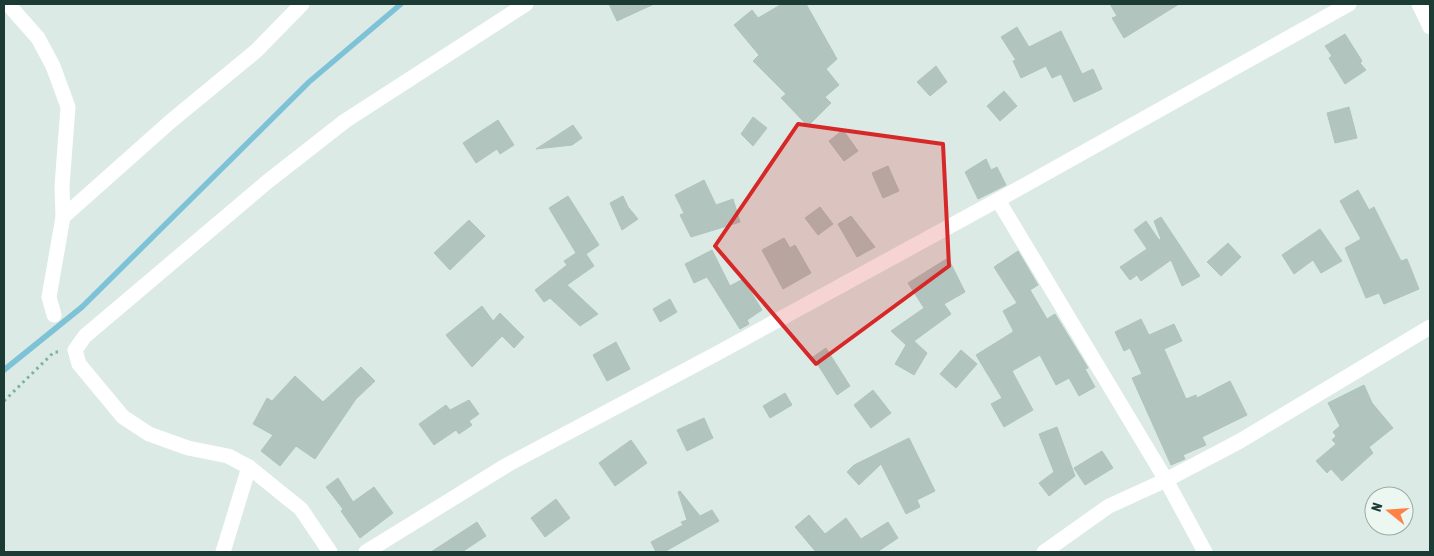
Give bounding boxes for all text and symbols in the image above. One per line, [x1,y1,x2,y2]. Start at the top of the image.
north arrow [1364,486,1414,536]
text: N [1368,501,1385,513]

